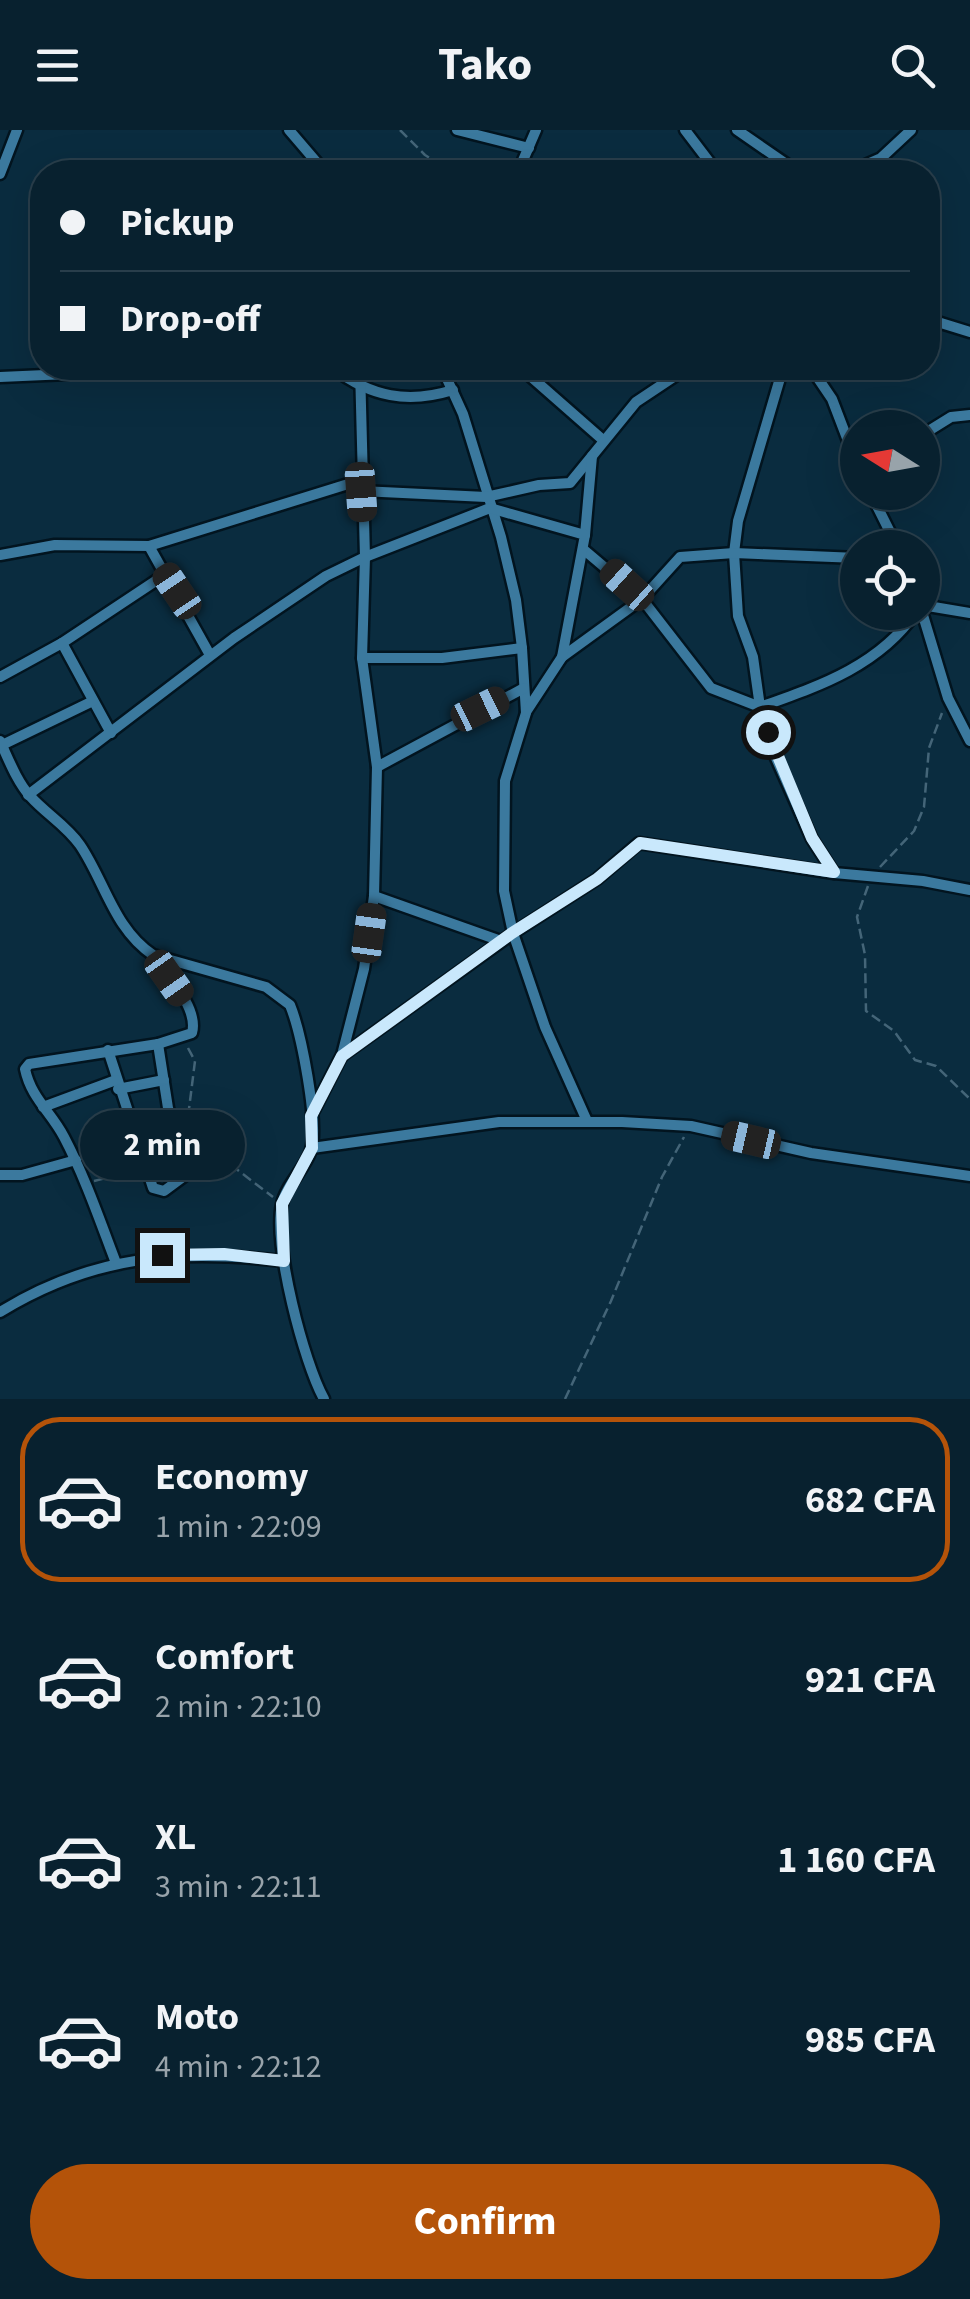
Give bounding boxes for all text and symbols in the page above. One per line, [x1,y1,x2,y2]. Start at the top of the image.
text: Tako [438,33,532,97]
icon: menu [30,38,85,93]
icon: search [885,38,940,93]
text: Pickup [120,196,234,250]
text: Drop-off [120,292,260,346]
north arrow [840,410,940,510]
map controls [840,410,940,630]
car [344,461,378,523]
button: locate [840,530,940,630]
car [595,554,659,616]
car [148,558,206,624]
car [446,682,514,736]
route start [746,710,791,755]
car [350,901,388,965]
car [140,945,198,1011]
callout: 2 min [80,1110,244,1180]
car [718,1119,784,1161]
text: 2 min [124,1122,201,1168]
route end [140,1233,185,1278]
text: Economy [155,1450,308,1504]
icon: car [35,1455,125,1545]
text: 682 CFA [805,1473,935,1527]
text: 1 min · 22:09 [155,1504,322,1550]
text: Comfort [155,1630,294,1684]
icon: car [35,1635,125,1725]
text: 921 CFA [805,1653,935,1707]
text: 2 min · 22:10 [155,1684,322,1730]
text: XL [155,1810,196,1864]
icon: car [35,1815,125,1905]
text: 1 160 CFA [777,1833,935,1887]
text: 3 min · 22:11 [155,1864,322,1910]
text: Moto [155,1990,239,2044]
icon: car [35,1995,125,2085]
text: 985 CFA [805,2013,935,2067]
text: 4 min · 22:12 [155,2044,322,2090]
button: Confirm [30,2164,940,2279]

